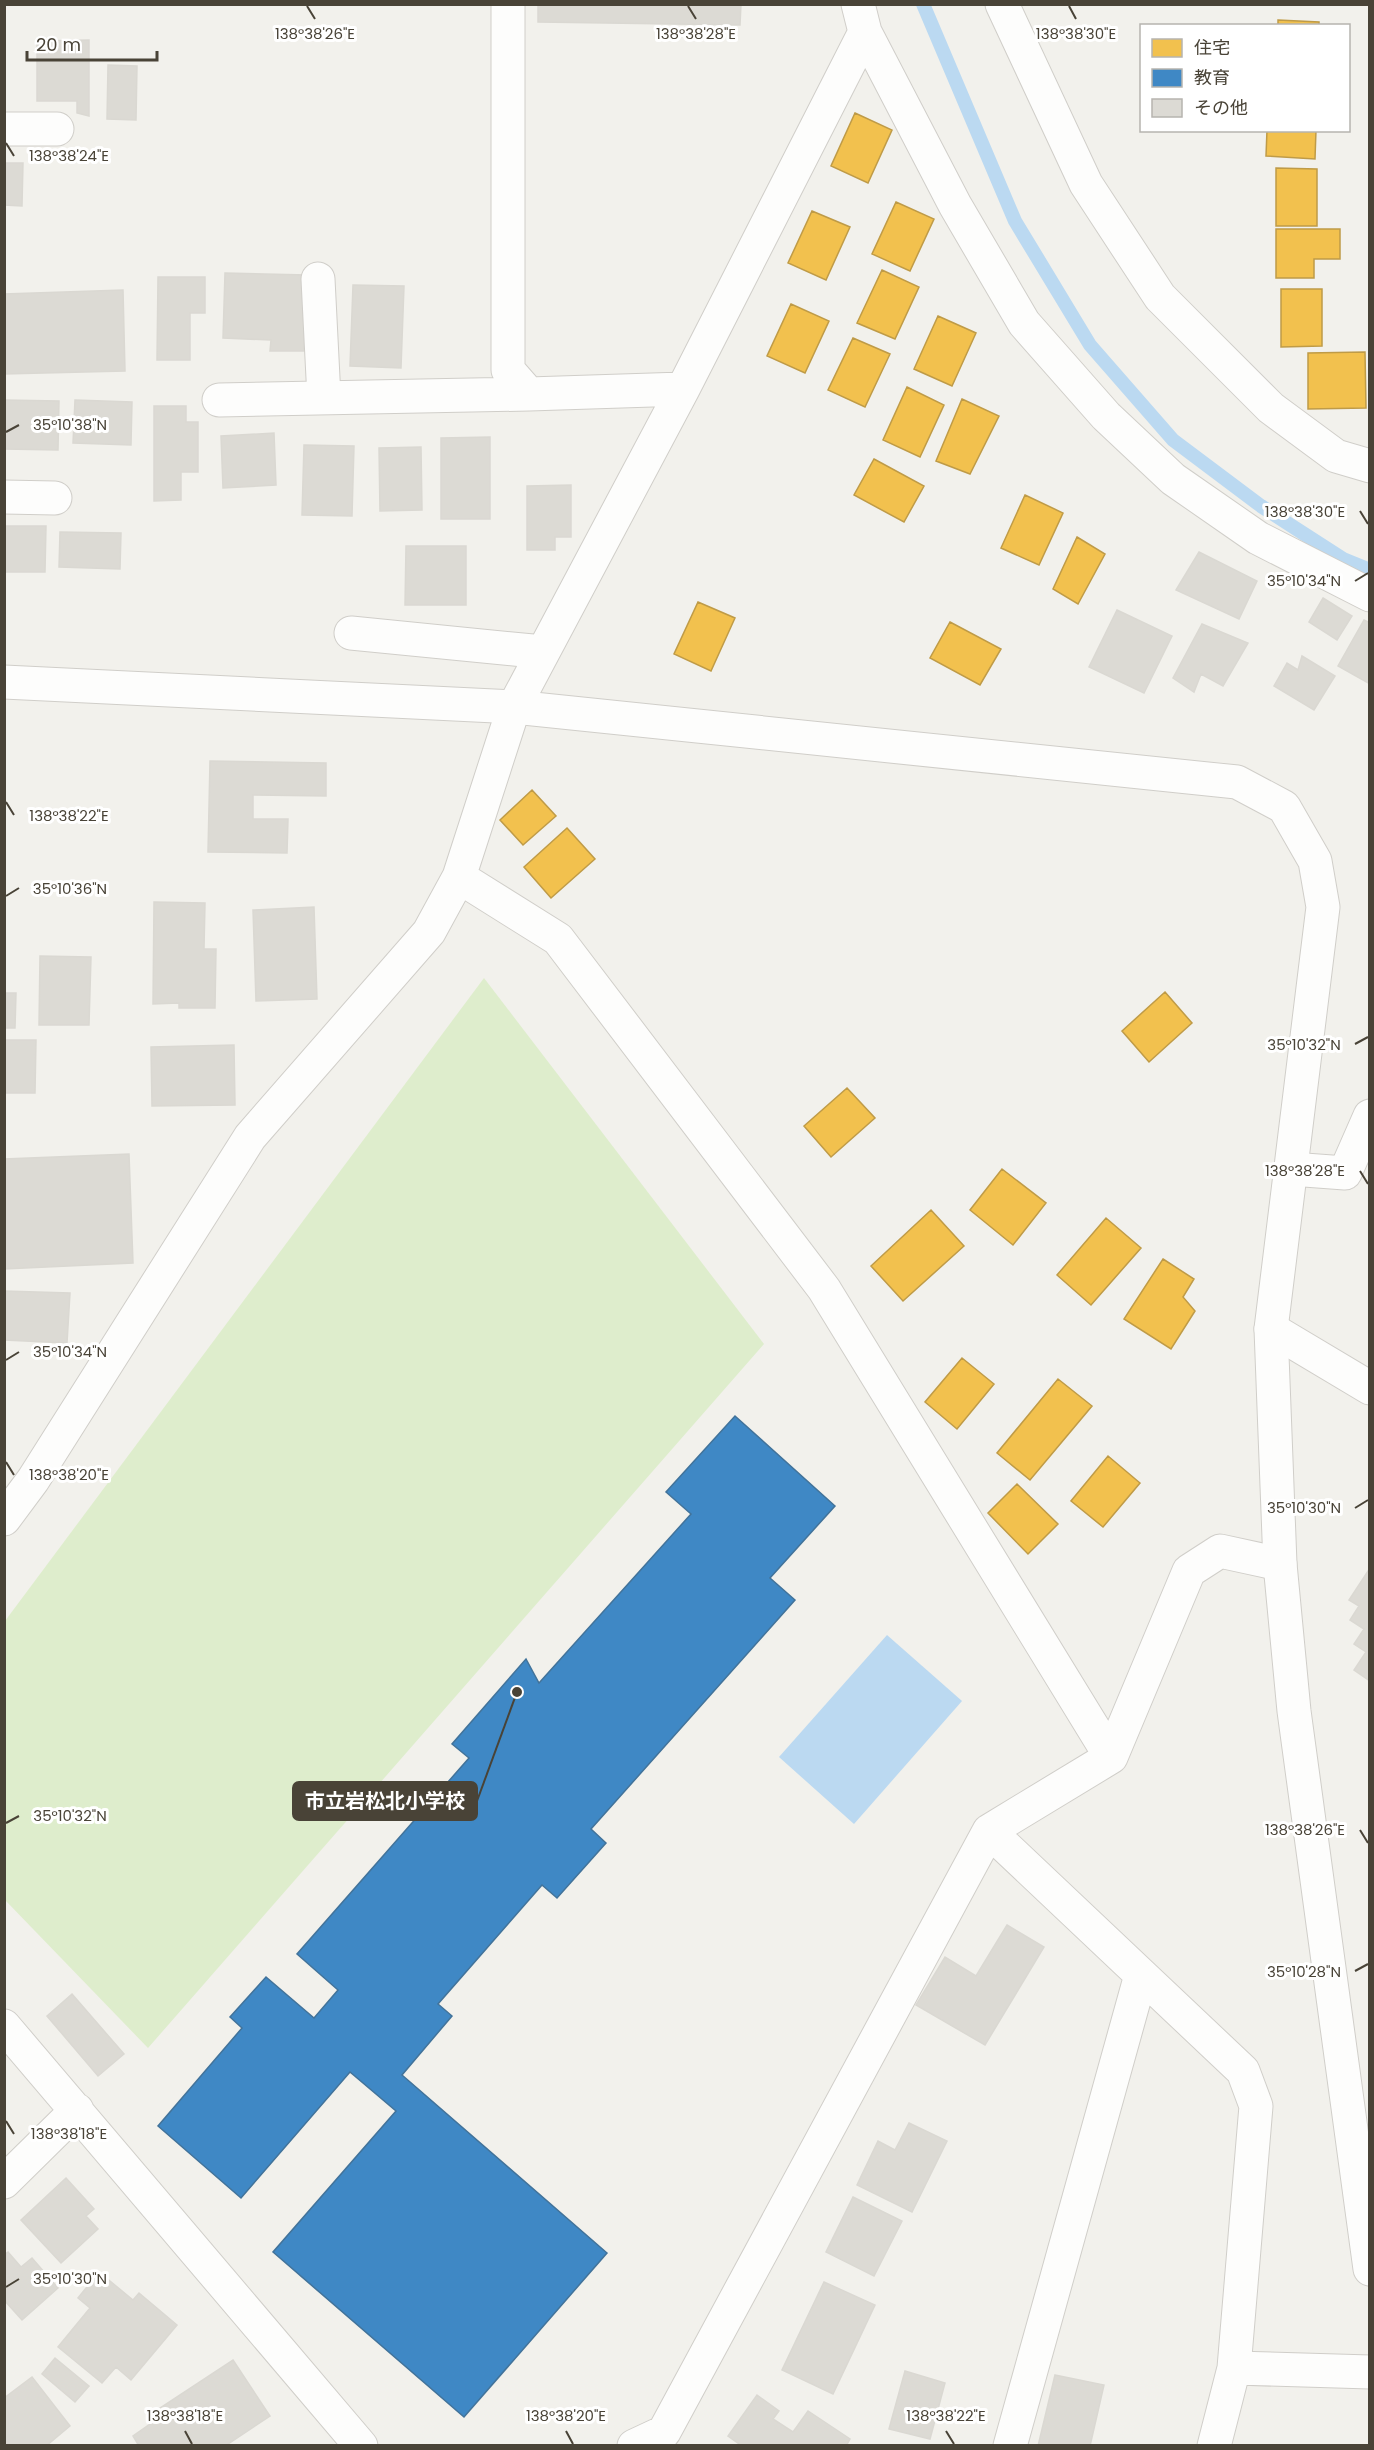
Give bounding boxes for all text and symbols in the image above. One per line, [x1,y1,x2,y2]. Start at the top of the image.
text: 138°38'26"E [275,23,355,44]
text: 138°38'28"E [656,23,736,44]
text: 138°38'30"E [1036,23,1116,44]
scale bar [27,24,158,62]
legend [1140,24,1350,132]
text: 20 m [36,32,81,57]
text: 住宅 [1194,35,1230,60]
text: 教育 [1194,65,1230,90]
text: その他 [1194,95,1248,120]
text: 138°38'24"E [29,145,109,166]
text: 35°10'38"N [33,414,107,435]
text: 138°38'30"E [1265,501,1345,522]
text: 35°10'34"N [1267,570,1341,591]
text: 138°38'22"E [29,805,109,826]
text: 35°10'36"N [33,878,107,899]
text: 35°10'32"N [1267,1034,1341,1055]
text: 138°38'28"E [1265,1160,1345,1181]
text: 35°10'34"N [33,1341,107,1362]
text: 138°38'20"E [29,1464,109,1485]
text: 35°10'30"N [1267,1497,1341,1518]
callout: 市立岩松北小学校 [293,1782,477,1820]
text: 市立岩松北小学校 [305,1787,465,1815]
text: 35°10'32"N [33,1805,107,1826]
text: 138°38'26"E [1265,1819,1345,1840]
text: 35°10'28"N [1267,1961,1341,1982]
text: 138°38'18"E [31,2123,107,2144]
text: 35°10'30"N [33,2268,107,2289]
text: 138°38'18"E [147,2405,223,2426]
text: 138°38'20"E [526,2405,606,2426]
text: 138°38'22"E [906,2405,986,2426]

